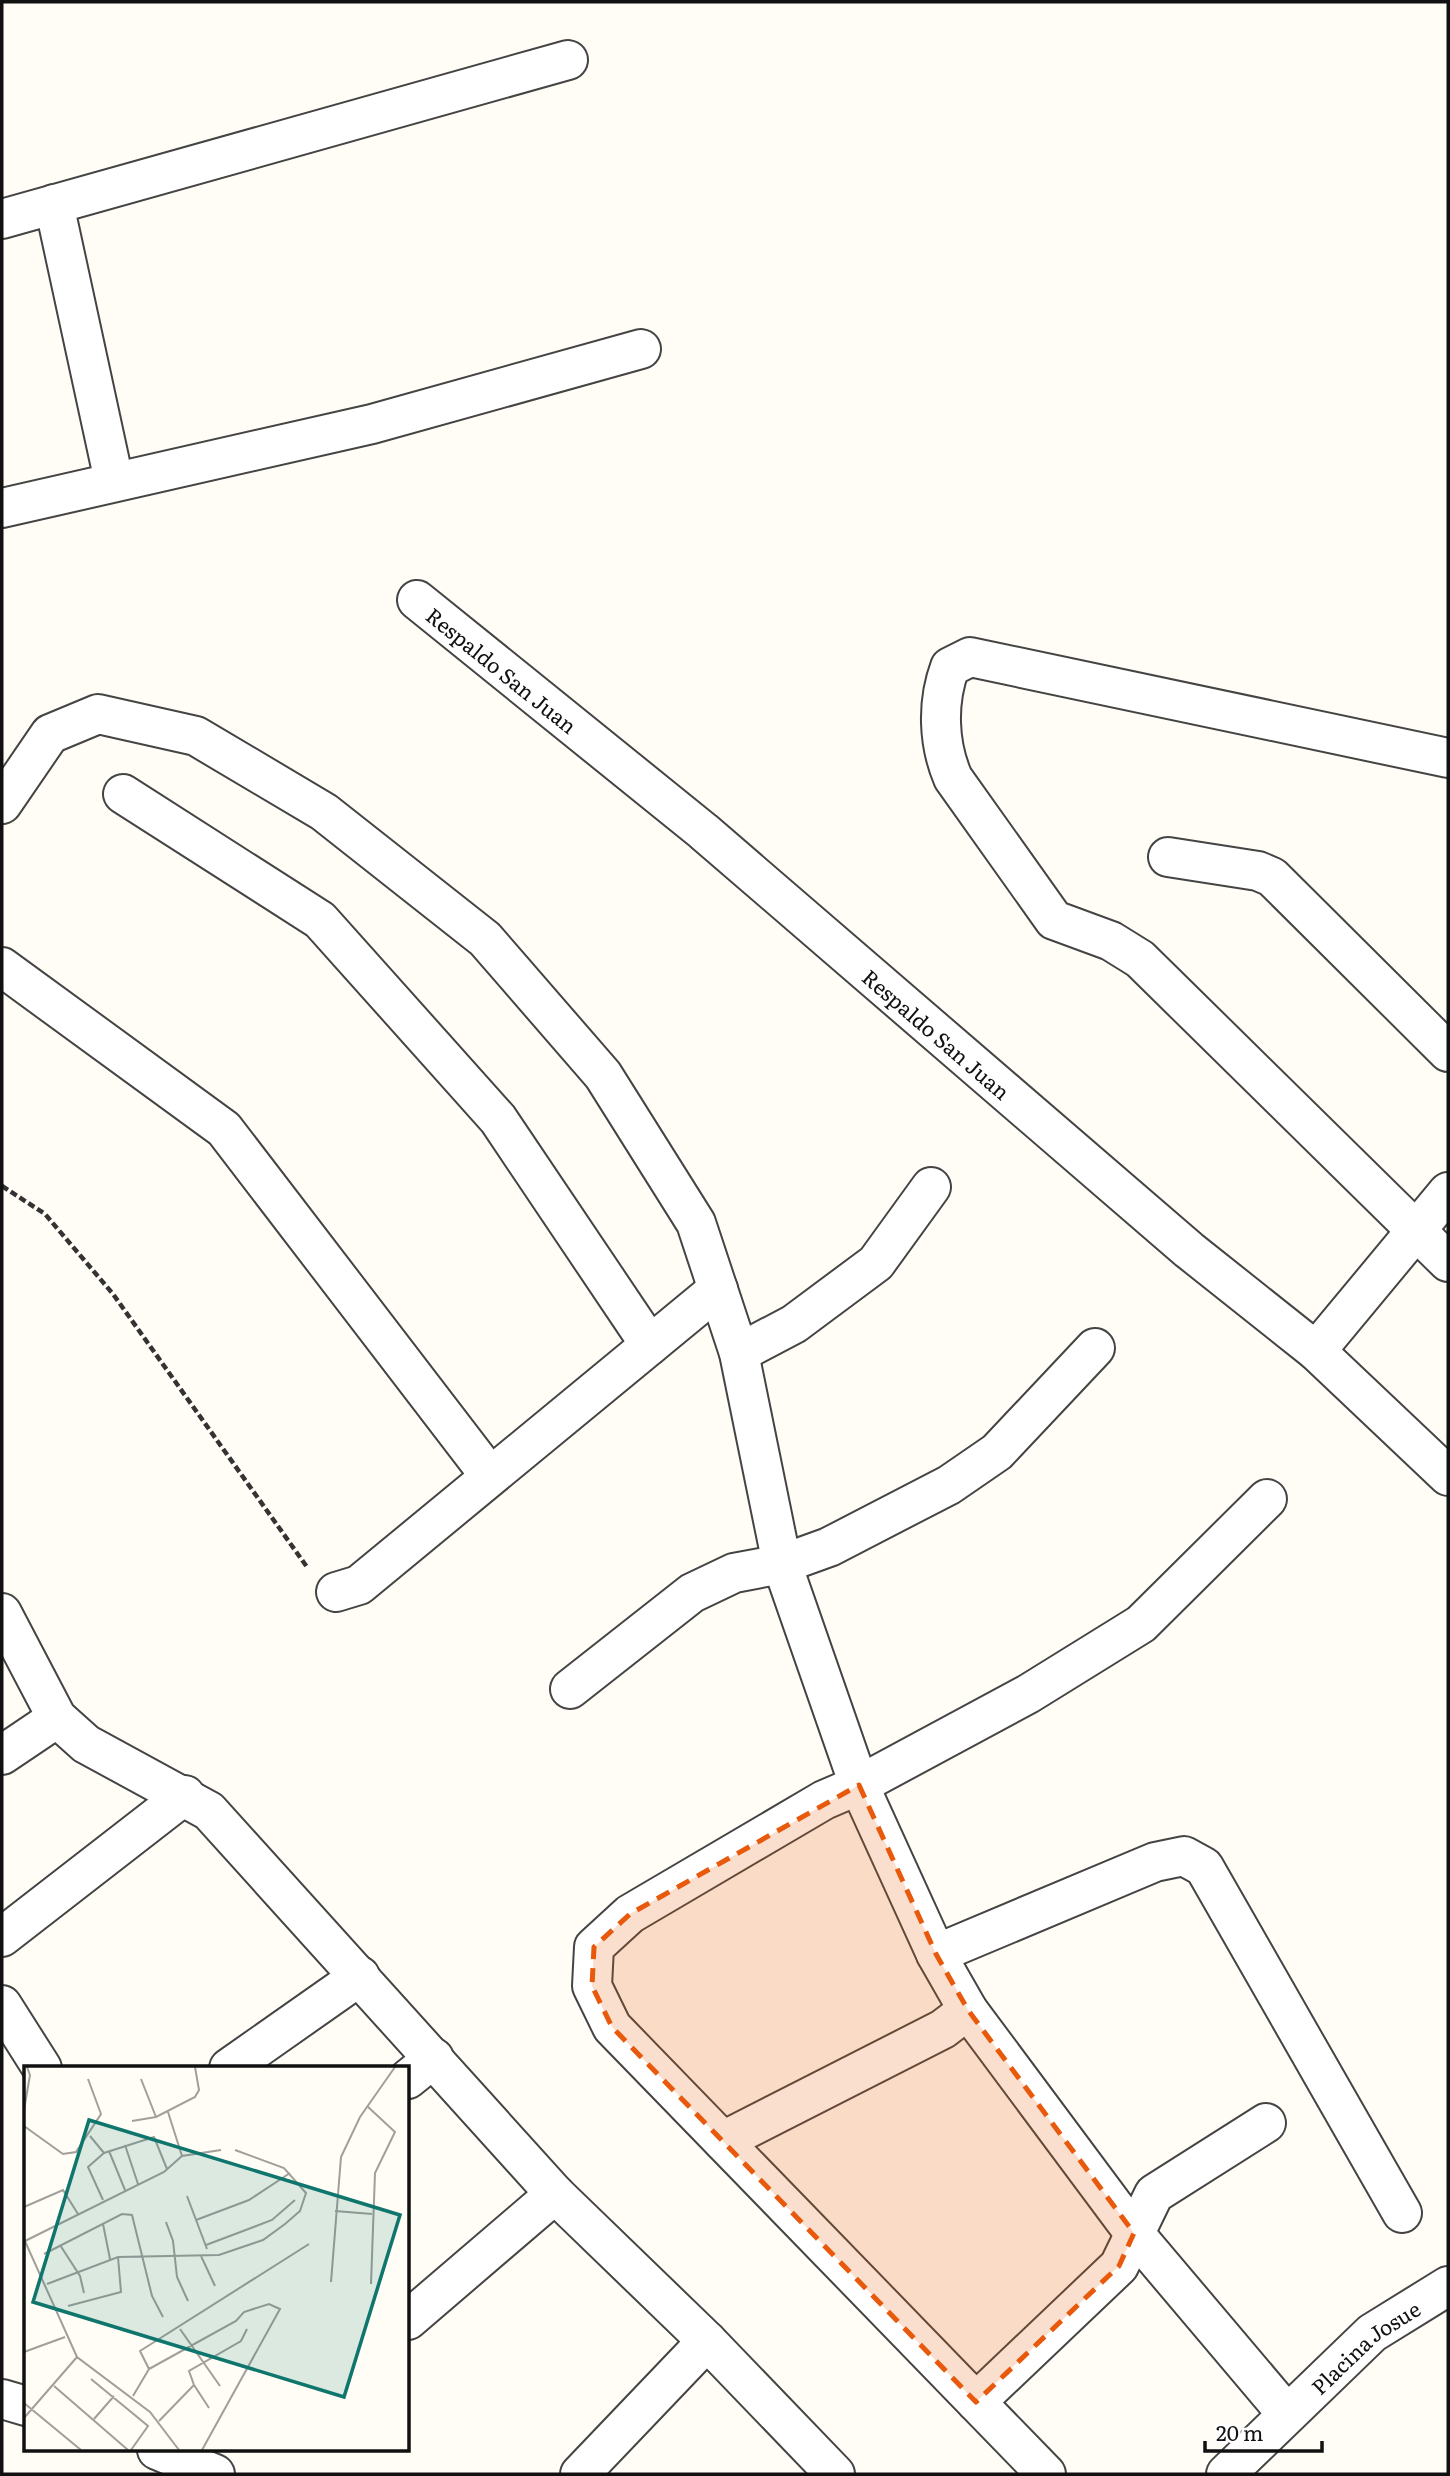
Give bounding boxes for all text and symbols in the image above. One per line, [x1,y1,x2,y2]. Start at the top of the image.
street label: Respaldo San Juan [420,599,585,740]
street label: Respaldo San Juan [857,961,1018,1106]
inset map [24,2066,410,2452]
street label: Placina Josue [1303,2292,1425,2401]
scale bar [1205,2410,1322,2454]
text: 20 m [1216,2416,1263,2447]

